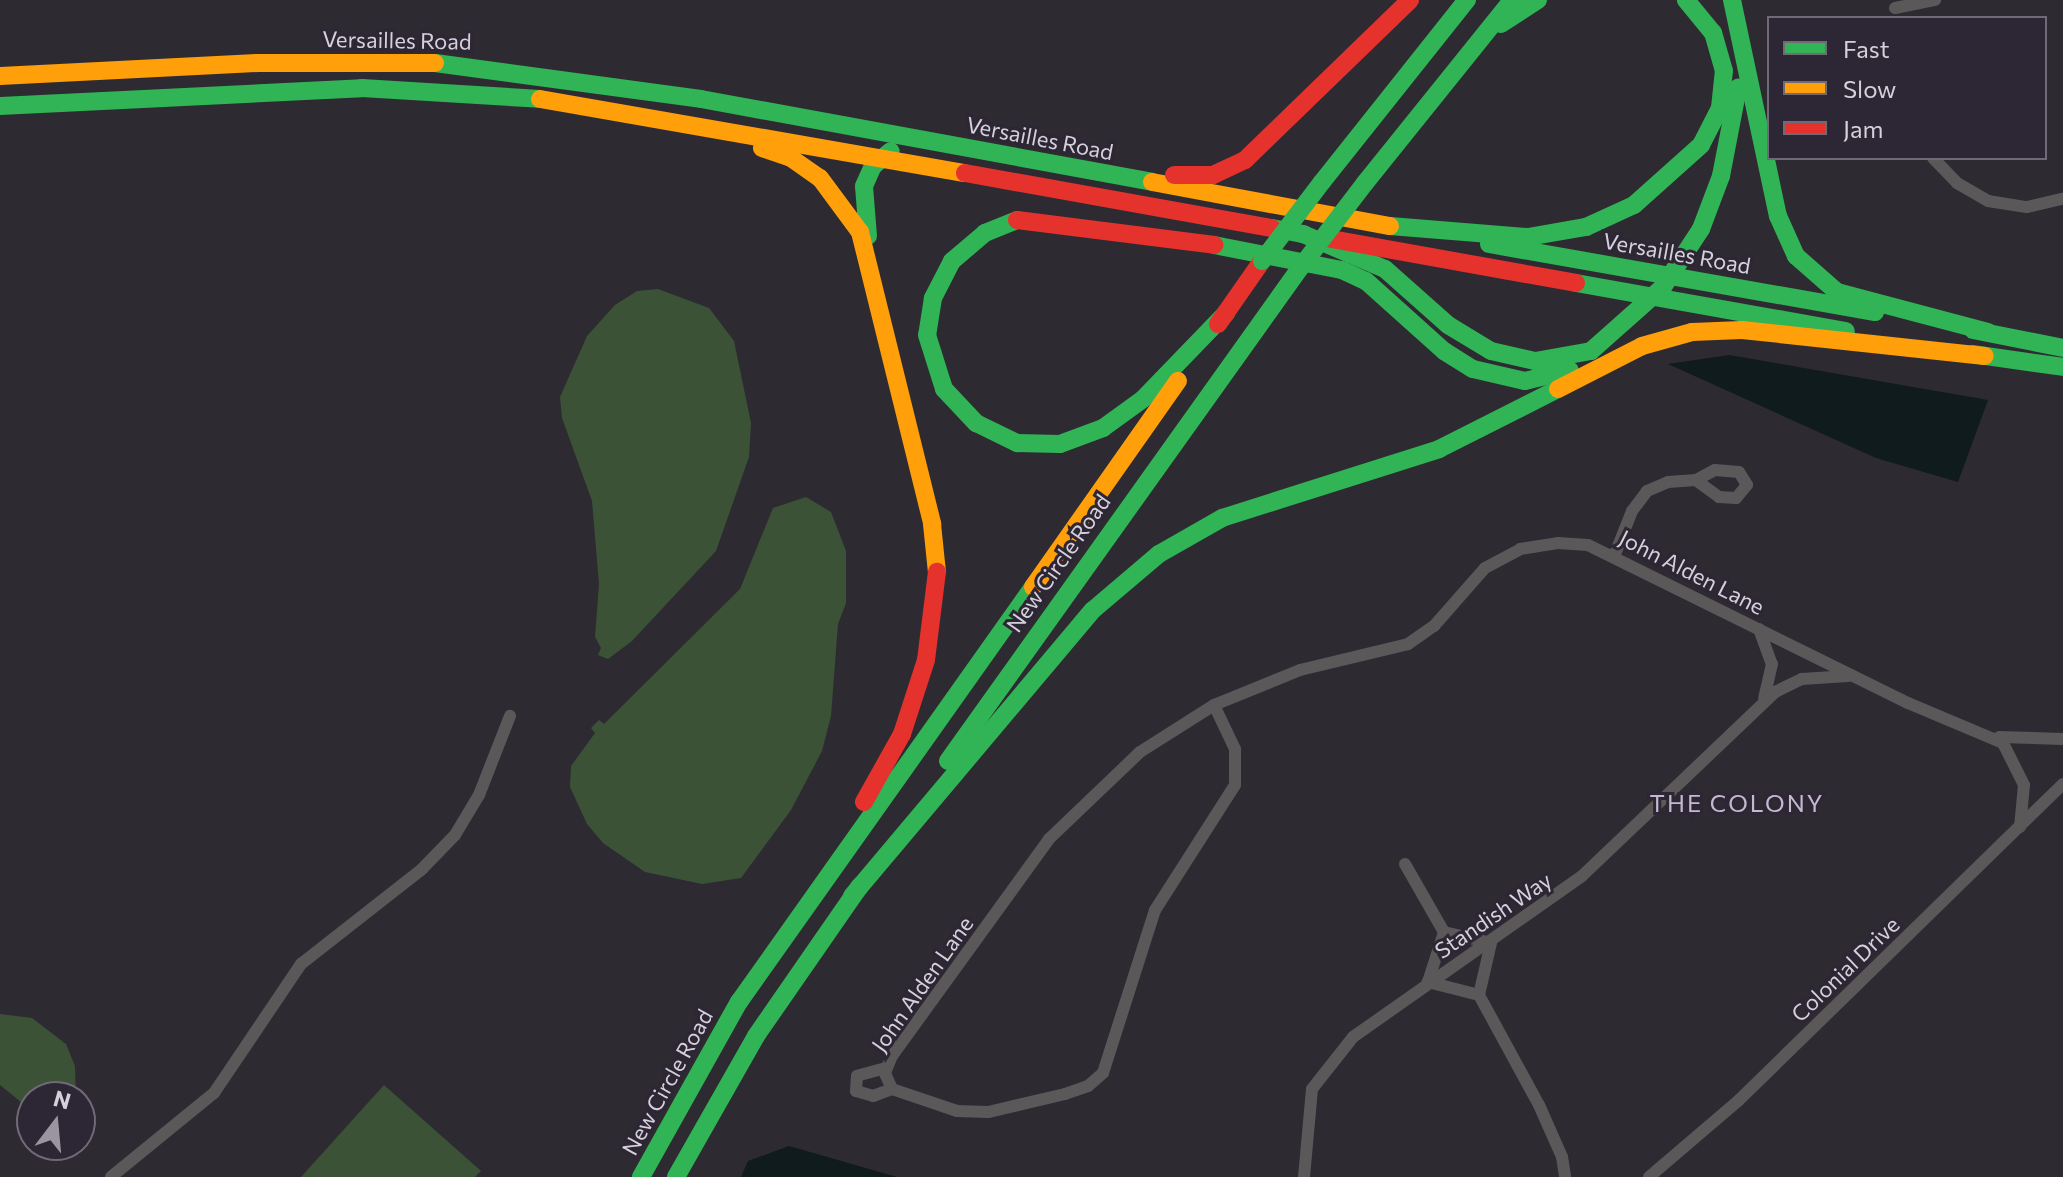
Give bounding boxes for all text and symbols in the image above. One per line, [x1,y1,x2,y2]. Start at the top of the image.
legend [1767,16,2047,160]
street label: Versailles Road [322,26,472,54]
text: Fast [1843,34,1890,63]
text: Slow [1843,74,1896,103]
street label: Versailles Road [964,111,1116,165]
text: Jam [1843,114,1883,143]
street label: Versailles Road [1601,227,1753,279]
street label: New Circle Road [1001,489,1115,637]
street label: John Alden Lane [1615,524,1769,620]
district label: THE COLONY [1650,789,1824,817]
street label: Standish Way [1430,866,1556,964]
street label: John Alden Lane [866,911,978,1057]
street label: Colonial Drive [1786,911,1904,1027]
street label: New Circle Road [616,1005,718,1159]
north arrow [16,1081,96,1161]
text: N [51,1084,74,1115]

